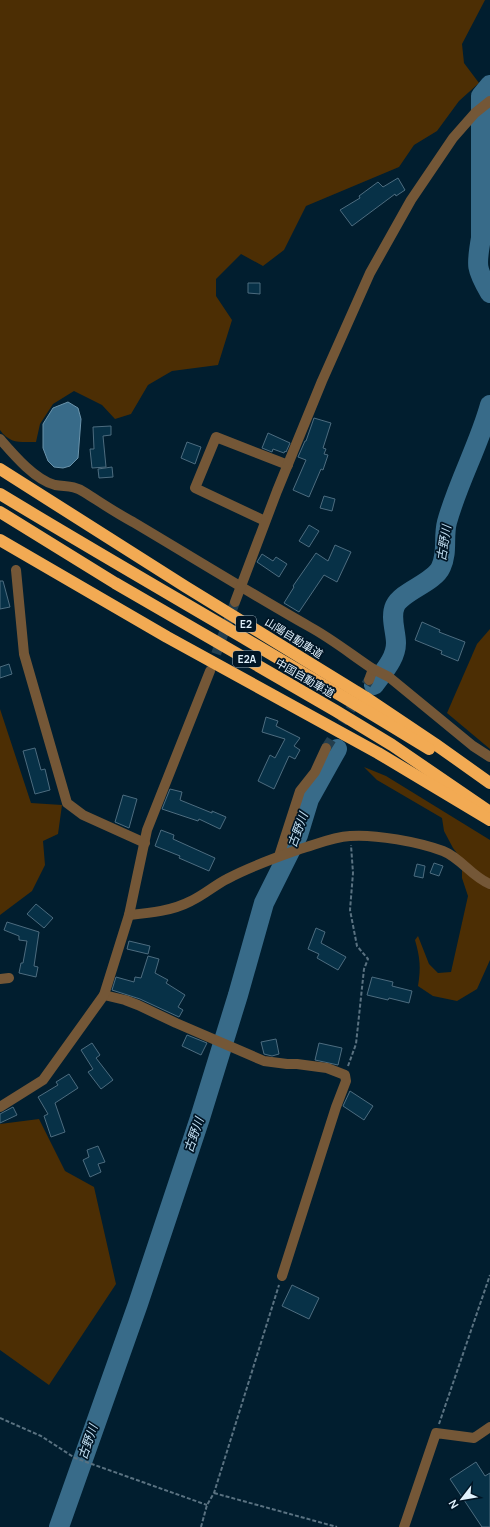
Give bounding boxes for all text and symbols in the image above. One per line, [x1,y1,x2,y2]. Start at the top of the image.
water label: 古野川 [432,522,455,562]
street label: 山陽自動車道 [262,614,326,661]
road number: E2 [236,616,256,632]
road number: E2A [233,651,261,667]
street label: 中国自動車道 [273,655,338,701]
water label: 古野川 [283,808,312,850]
water label: 古野川 [180,1113,208,1155]
water label: 古野川 [74,1420,102,1462]
north arrow [442,1479,482,1519]
text: N [444,1497,461,1512]

